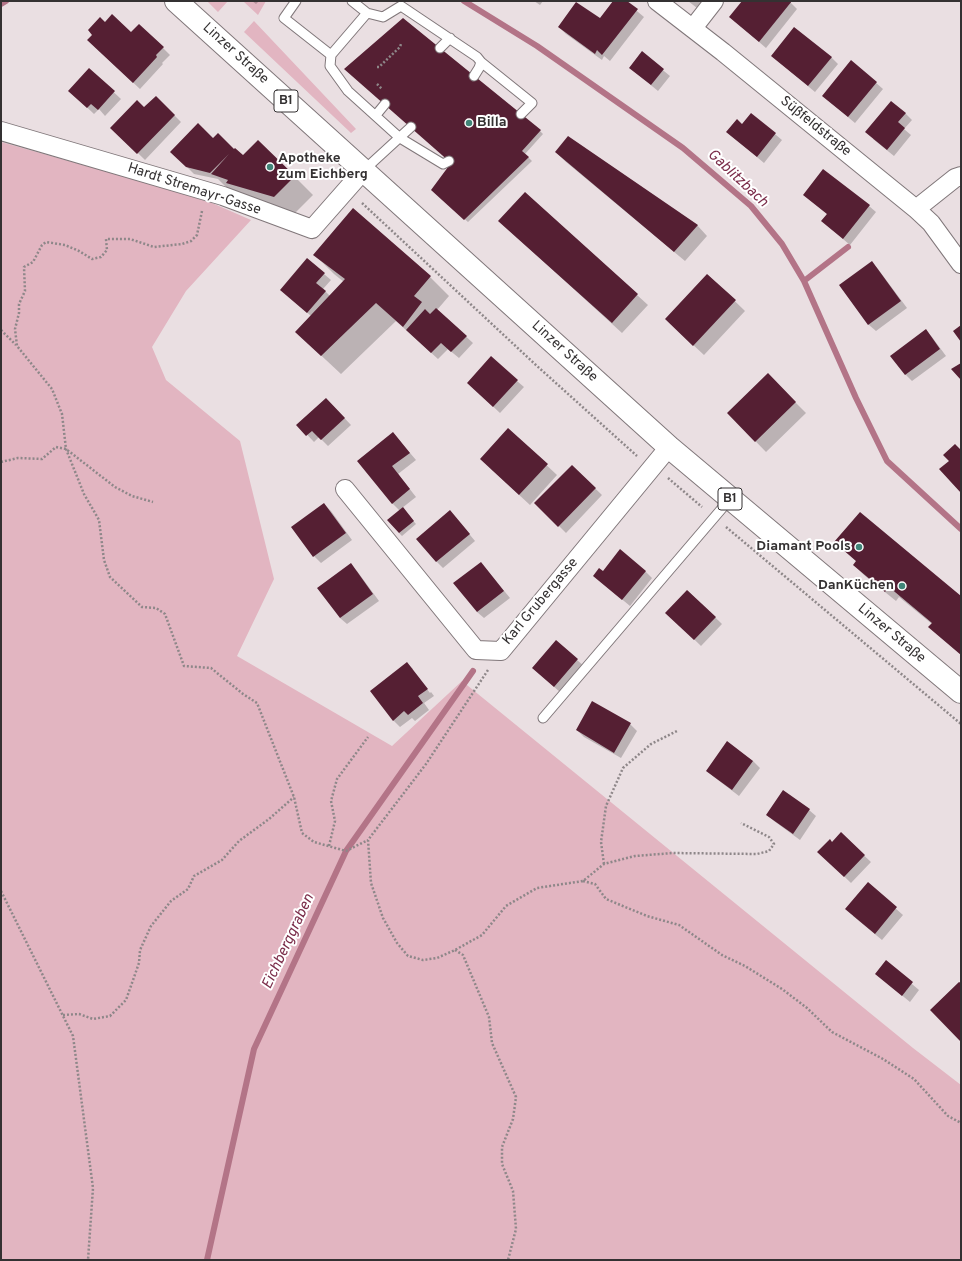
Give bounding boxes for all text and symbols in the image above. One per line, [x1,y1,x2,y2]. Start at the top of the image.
street label: Linzer Straße [198,20,272,88]
road number: B1 [274,90,298,112]
street label: Süßfeldstraße [776,93,854,161]
place label: Billa [477,115,507,131]
marker: Billa [464,118,474,128]
water label: Gablitzbach [703,146,771,212]
place label: Apotheke zum Eichberg [278,151,368,184]
street label: Hardt Stremayr-Gasse [125,160,263,220]
marker: Apotheke zum Eichberg [265,162,275,172]
street label: Linzer Straße [527,318,601,386]
road number: B1 [718,488,742,510]
place label: Diamant Pools [756,539,851,555]
marker: Diamant Pools [854,542,864,552]
street label: Karl Grubergasse [500,555,582,649]
place label: DanKüchen [818,578,894,594]
marker: DanKüchen [897,581,907,591]
street label: Linzer Straße [854,601,928,667]
water label: Eichberggraben [259,892,319,992]

